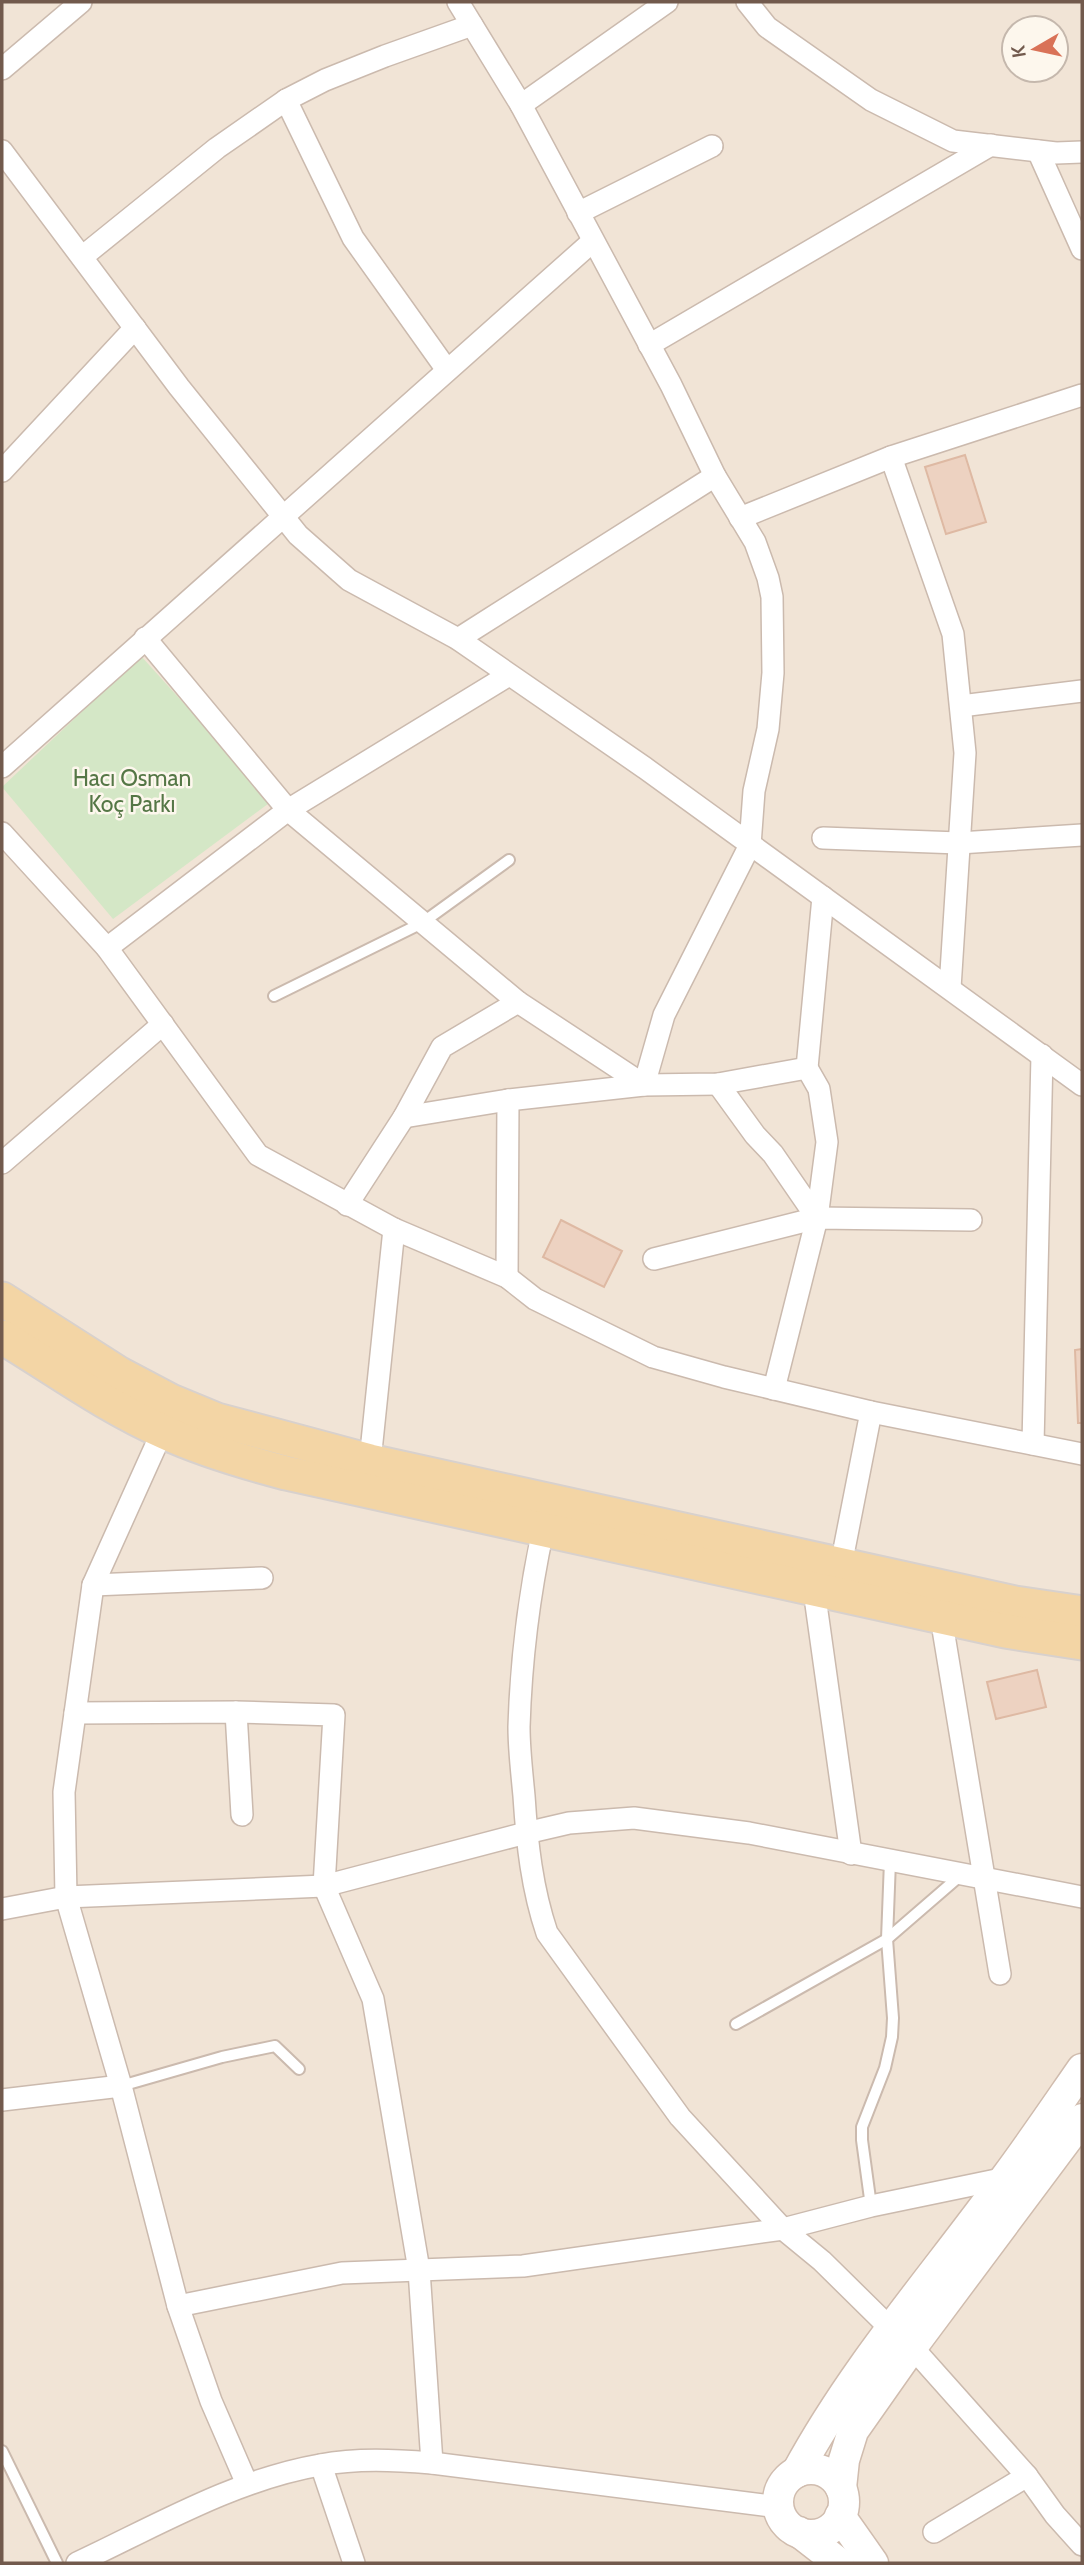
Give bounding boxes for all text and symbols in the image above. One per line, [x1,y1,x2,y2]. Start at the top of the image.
north arrow [1000,14,1070,84]
text: K [1006,44,1031,59]
park label: Hacı Osman Koç Parkı [73,764,191,818]

